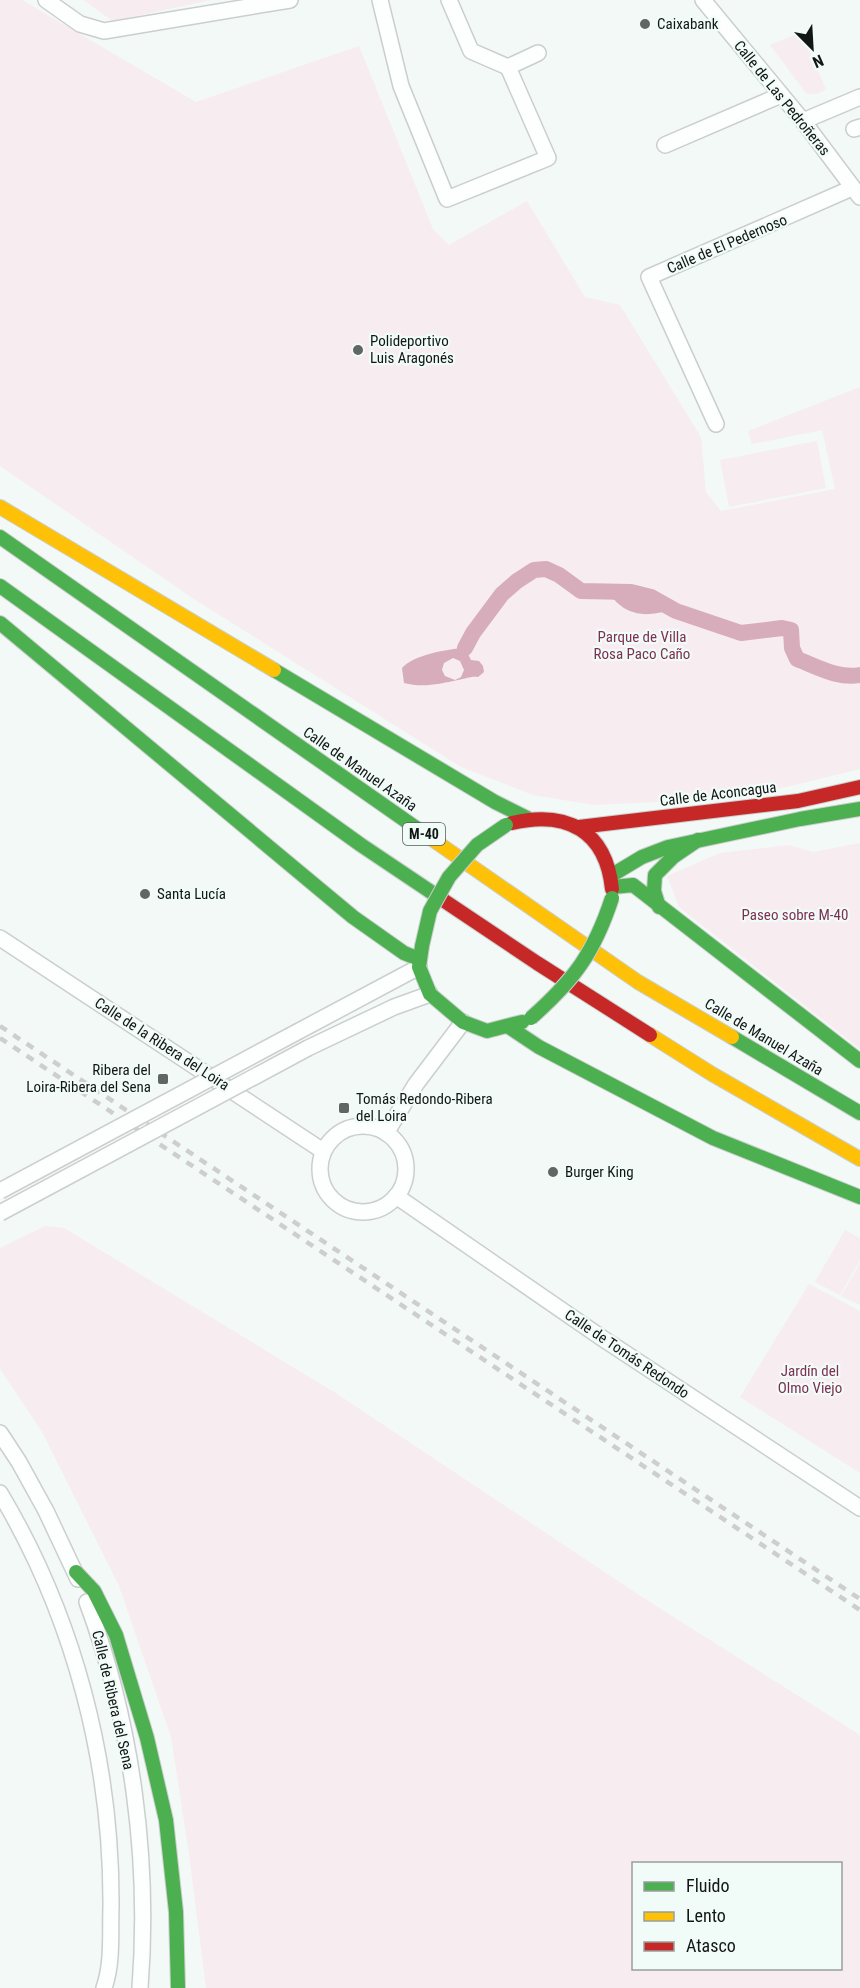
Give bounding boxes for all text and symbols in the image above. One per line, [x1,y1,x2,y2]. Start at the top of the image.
place label: Caixabank [657,15,719,33]
marker: Caixabank [638,17,652,31]
north arrow [782,18,842,78]
street label: Calle de Las Pedroñeras [730,37,834,159]
text: N [810,51,826,72]
street label: Calle de El Pedernoso [664,211,790,277]
place label: Polideportivo Luis Aragonés [370,332,454,367]
marker: Polideportivo Luis Aragonés [351,343,365,357]
park label: Parque de Villa Rosa Paco Caño [594,628,690,663]
street label: Calle de Manuel Azaña [300,723,420,815]
street label: Calle de Aconcagua [659,778,777,810]
road number: M-40 [403,823,445,845]
place label: Santa Lucía [157,885,226,903]
marker: Santa Lucía [138,887,152,901]
park label: Paseo sobre M-40 [742,906,848,924]
street label: Calle de la Ribera del Loira [91,994,233,1094]
street label: Calle de Manuel Azaña [702,995,826,1079]
place label: Ribera del Loira-Ribera del Sena [26,1061,151,1096]
marker: Ribera del Loira-Ribera del Sena [156,1072,170,1086]
place label: Tomás Redondo-Ribera del Loira [356,1090,493,1125]
marker: Tomás Redondo-Ribera del Loira [337,1101,351,1115]
place label: Burger King [565,1163,634,1181]
marker: Burger King [546,1165,560,1179]
street label: Calle de Tomás Redondo [561,1306,693,1402]
park label: Jardín del Olmo Viejo [778,1362,842,1397]
street label: Calle de Ribera del Sena [88,1629,138,1771]
legend [632,1862,842,1970]
text: Fluido [686,1875,730,1896]
text: Lento [686,1905,726,1926]
text: Atasco [686,1935,736,1956]

